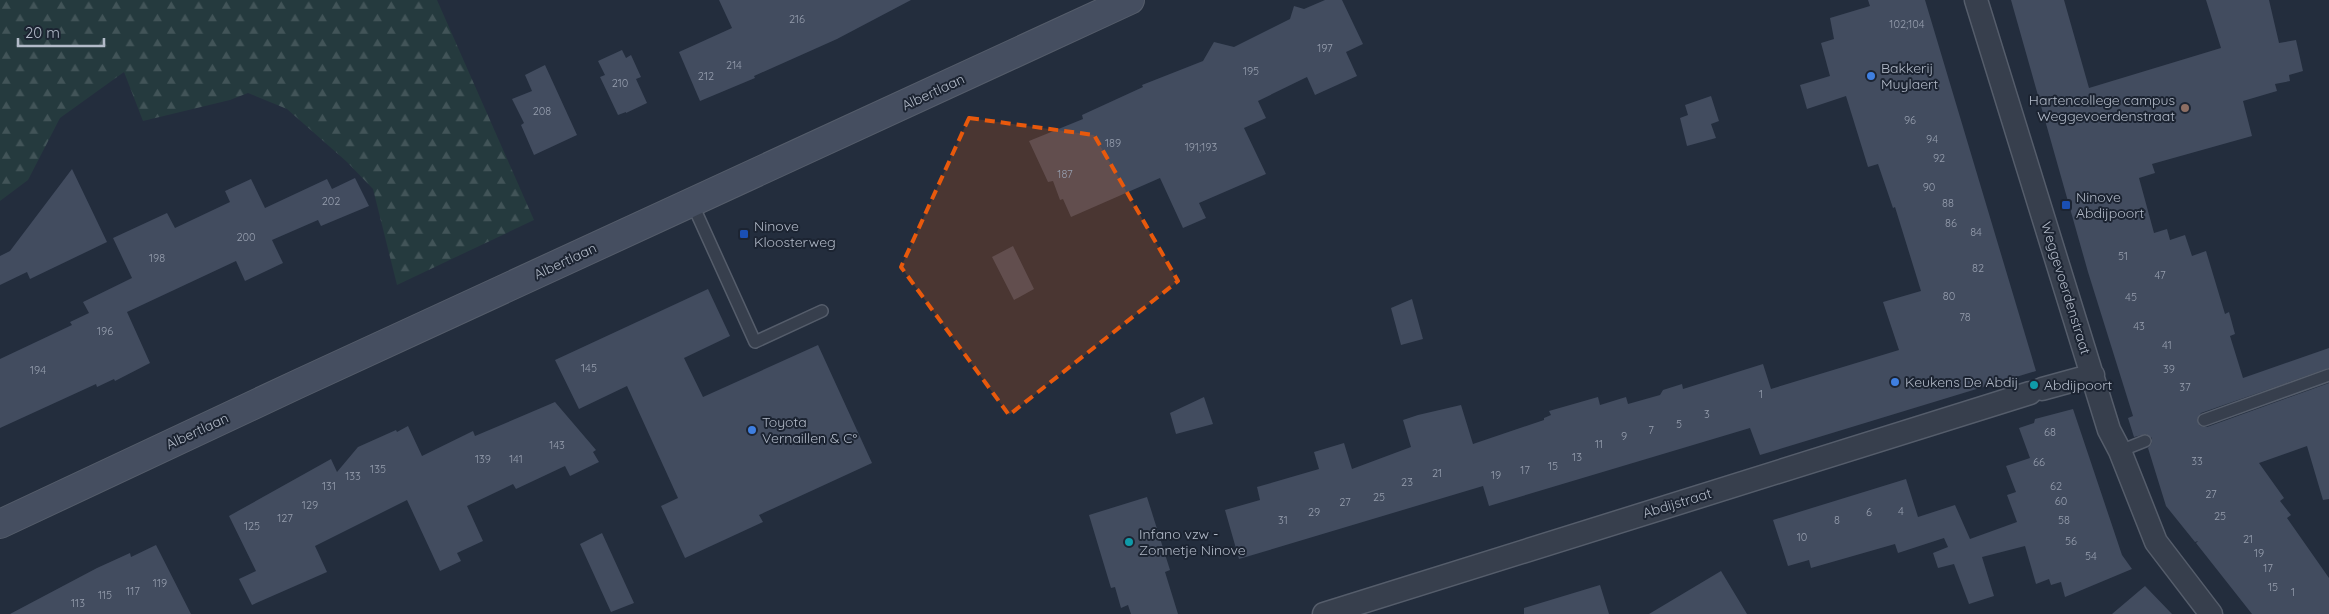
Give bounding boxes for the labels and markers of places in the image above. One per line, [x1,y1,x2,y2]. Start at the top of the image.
place label: Bakkerij Muylaert [1881,59,1938,93]
marker: Bakkerij Muylaert [1865,70,1877,82]
place label: Hartencollege campus Weggevoerdenstraat [2029,91,2175,125]
marker: Hartencollege campus Weggevoerdenstraat [2179,102,2191,114]
place label: Ninove Abdijpoort [2076,188,2145,222]
marker: Ninove Abdijpoort [2060,199,2072,211]
place label: Ninove Kloosterweg [754,217,836,251]
marker: Ninove Kloosterweg [738,228,750,240]
place label: Keukens De Abdij [1905,373,2018,391]
marker: Keukens De Abdij [1889,376,1901,388]
place label: Abdijpoort [2044,376,2113,394]
marker: Abdijpoort [2028,379,2040,391]
place label: Toyota Vernaillen & C° [762,413,857,447]
marker: Toyota Vernaillen & C° [746,424,758,436]
place label: Infano vzw - Zonnetje Ninove [1139,525,1246,559]
marker: Infano vzw - Zonnetje Ninove [1123,536,1135,548]

